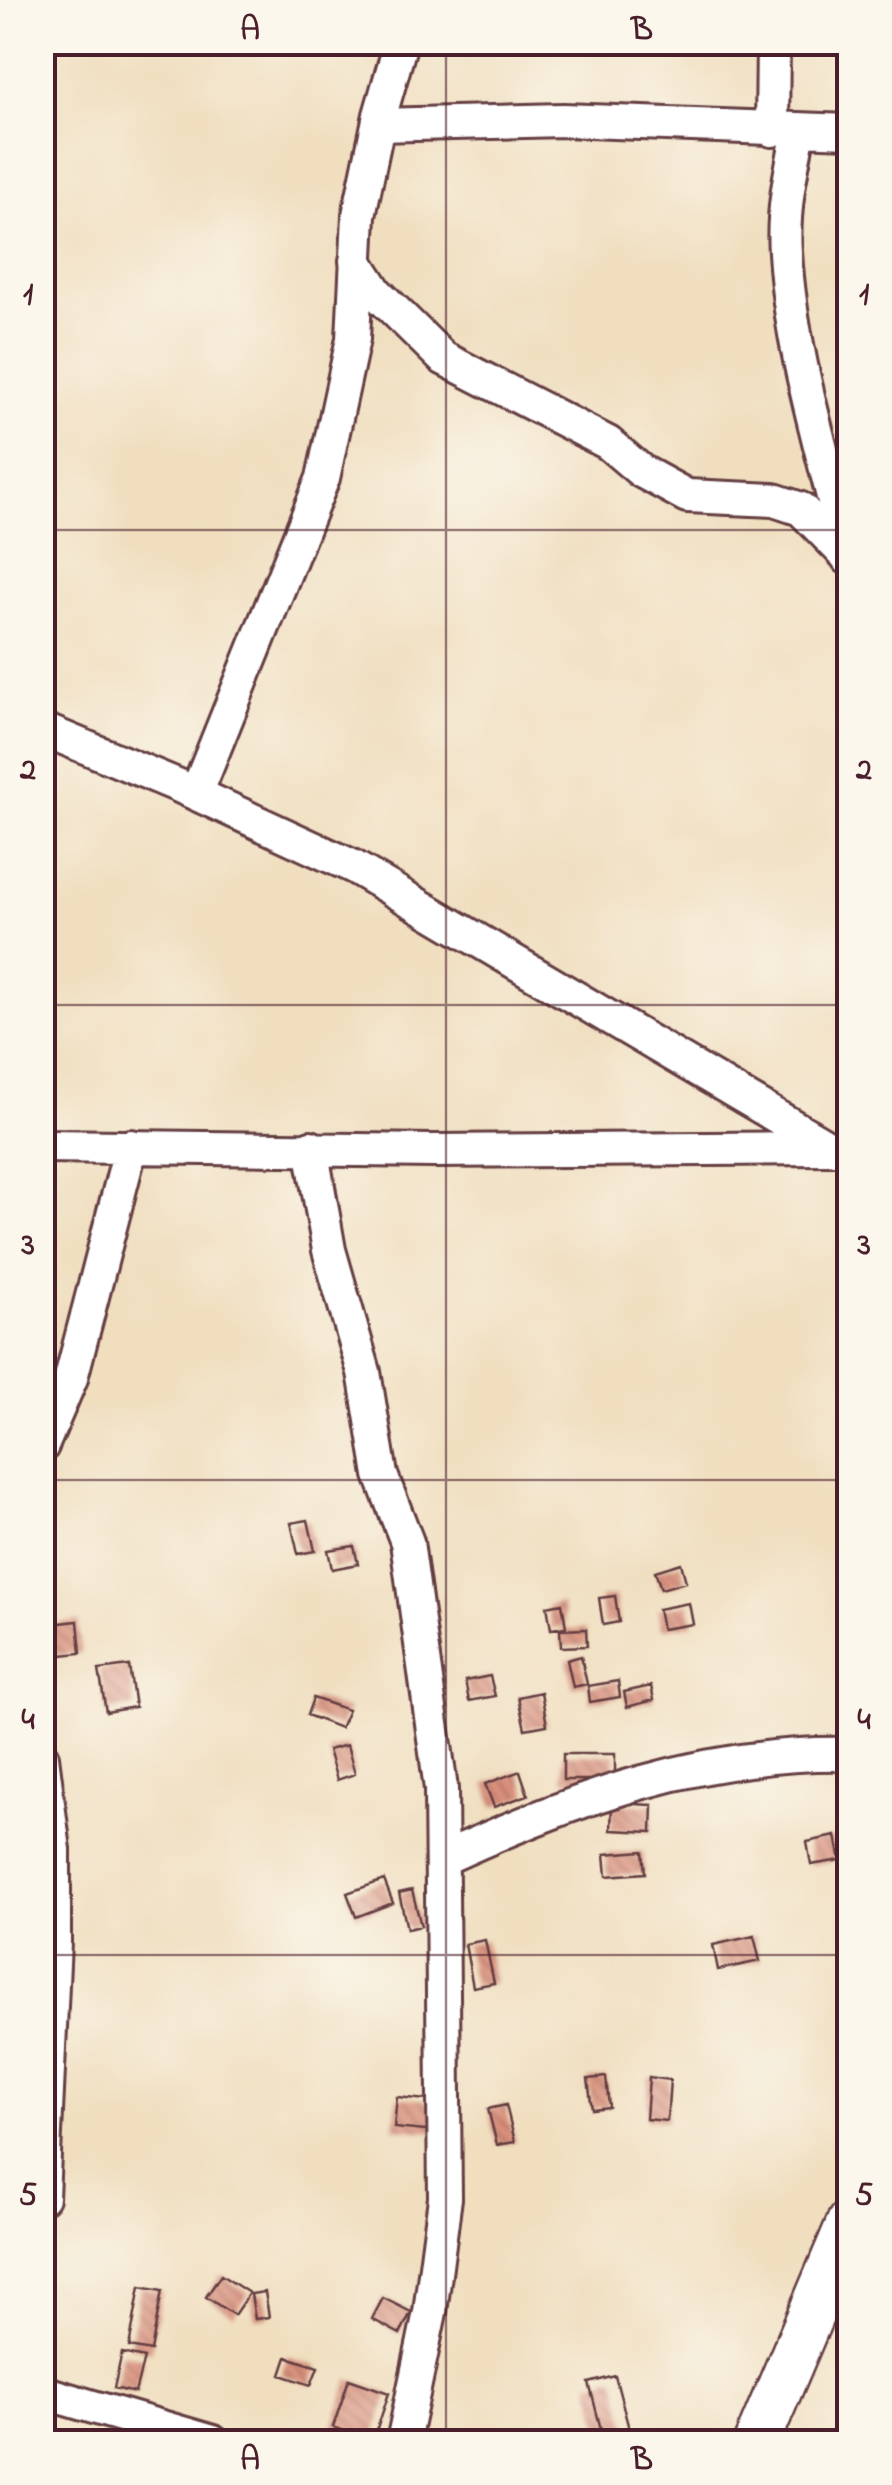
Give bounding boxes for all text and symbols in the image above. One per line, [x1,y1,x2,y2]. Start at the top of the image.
text: A [240,8,260,55]
text: B [629,8,653,55]
text: 1 [23,273,33,320]
text: 1 [859,273,869,320]
text: 2 [19,748,36,795]
text: 2 [855,748,872,795]
text: 3 [20,1223,35,1270]
text: 3 [856,1223,871,1270]
text: 4 [21,1698,35,1745]
text: 4 [857,1698,871,1745]
text: 5 [19,2173,37,2220]
text: 5 [855,2173,873,2220]
text: A [240,2438,260,2485]
text: B [629,2438,653,2485]

